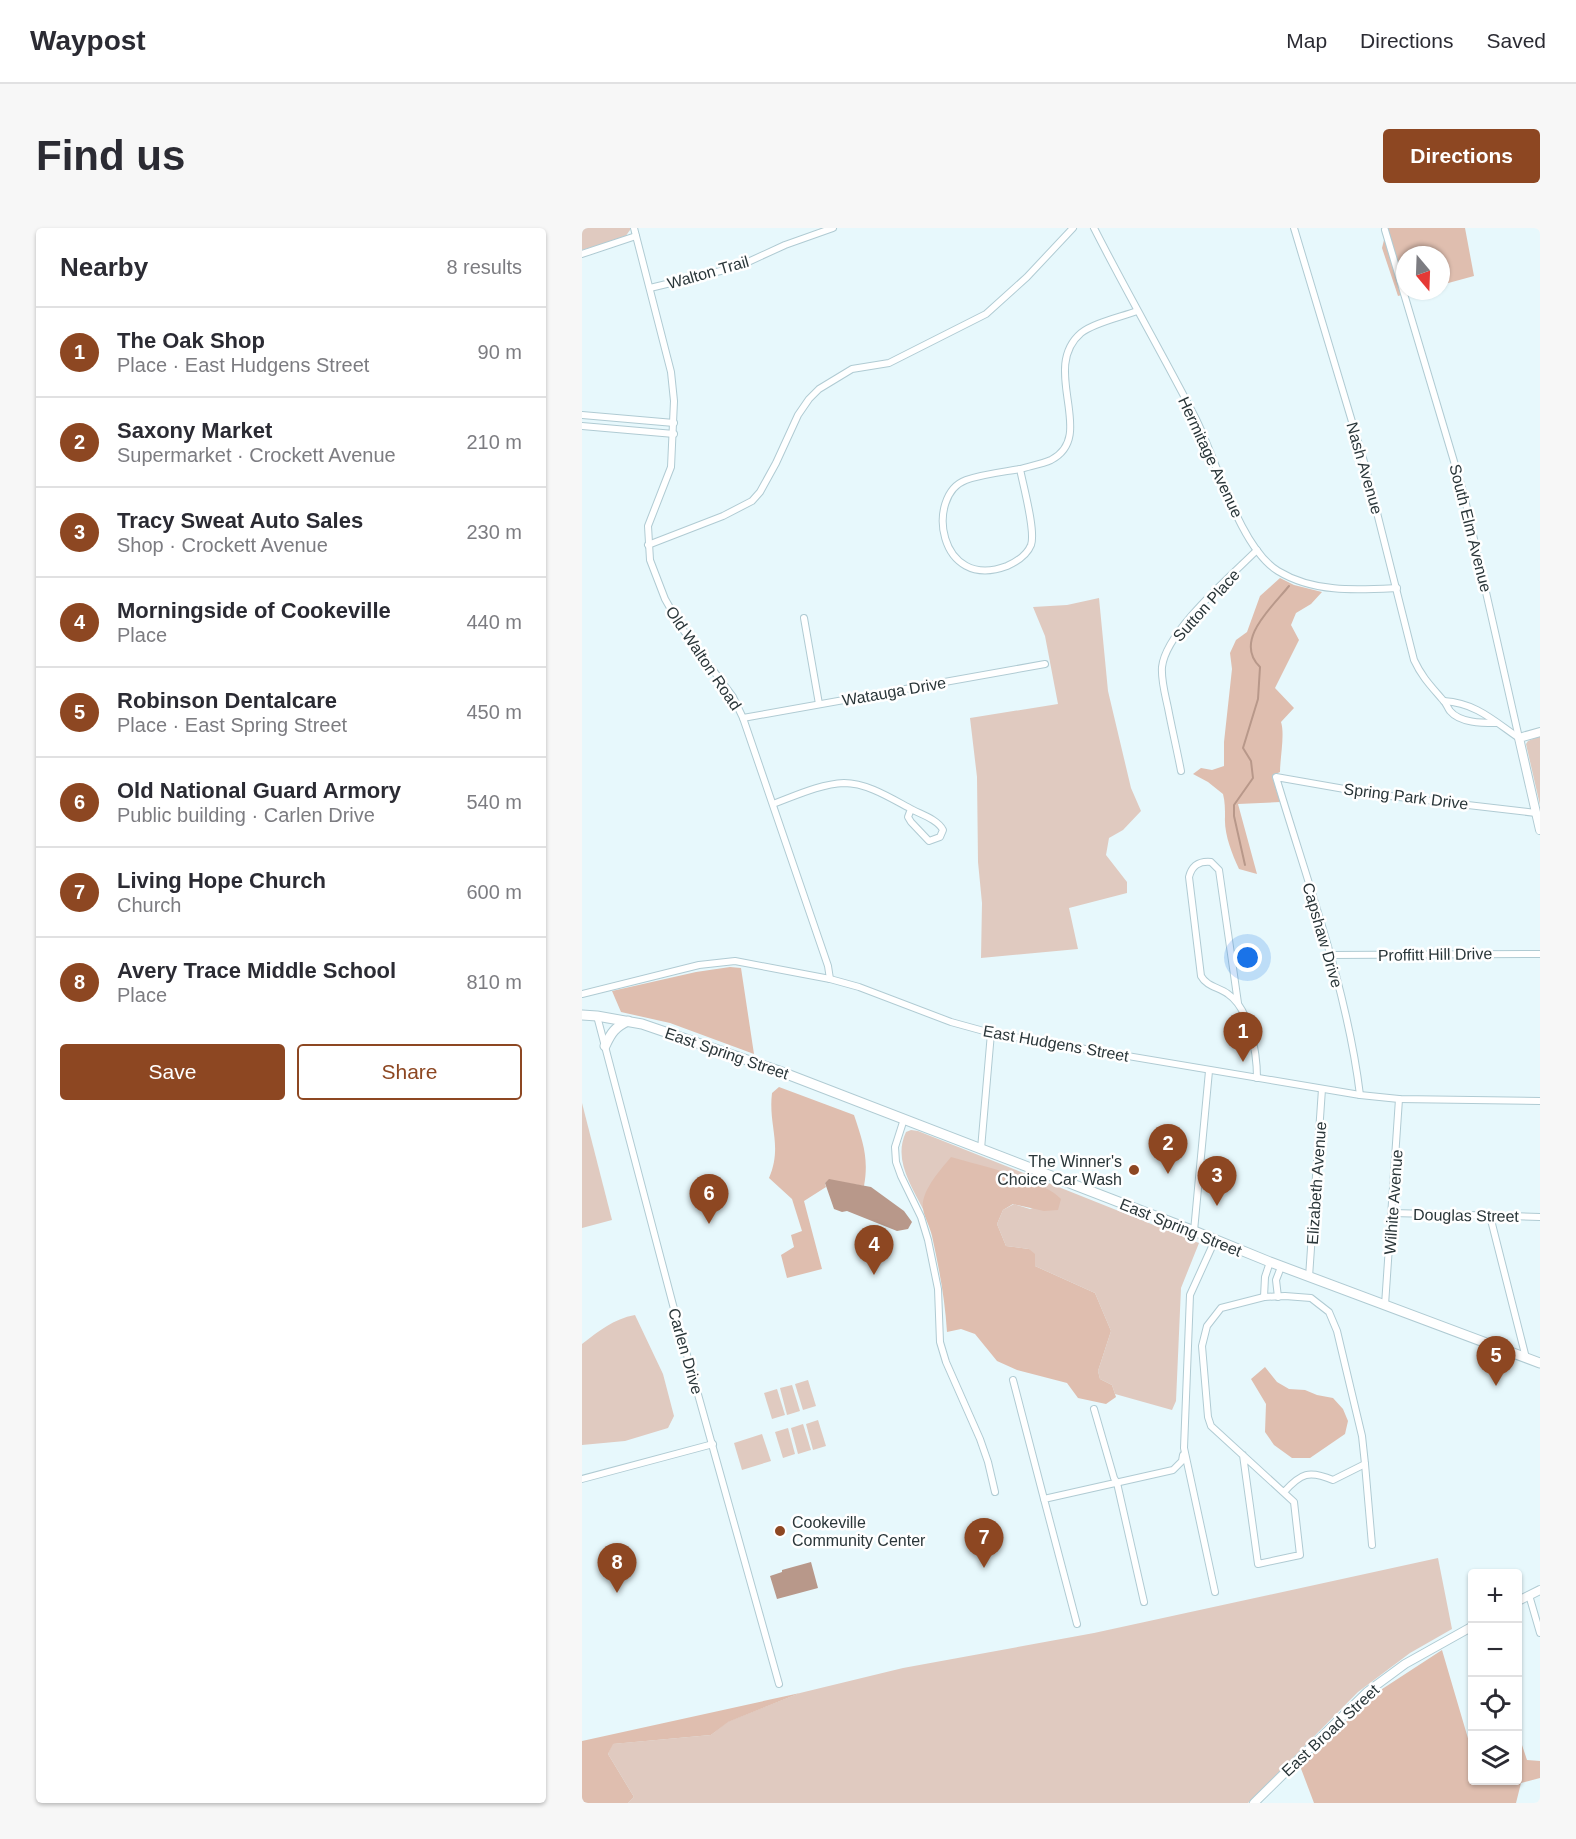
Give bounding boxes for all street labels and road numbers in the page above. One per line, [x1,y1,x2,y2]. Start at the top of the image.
street label: Walton Trail [665,253,751,292]
street label: Hermitage Avenue [1175,394,1246,520]
street label: Nash Avenue [1343,420,1386,516]
street label: South Elm Avenue [1446,462,1495,594]
street label: Sutton Place [1170,566,1243,645]
street label: Old Walton Road [663,603,745,713]
street label: Watauga Drive [841,674,947,709]
street label: Spring Park Drive [1343,780,1469,813]
street label: Capshaw Drive [1299,881,1346,990]
street label: Proffitt Hill Drive [1378,945,1492,964]
street label: East Hudgens Street [982,1022,1131,1065]
street label: East Spring Street [663,1024,792,1083]
street label: Elizabeth Avenue [1304,1121,1329,1245]
street label: Wilhite Avenue [1381,1149,1406,1255]
street label: East Spring Street [1117,1195,1245,1260]
street label: Douglas Street [1413,1206,1520,1225]
street label: Carlen Drive [665,1306,706,1396]
street label: East Broad Street [1278,1681,1383,1780]

